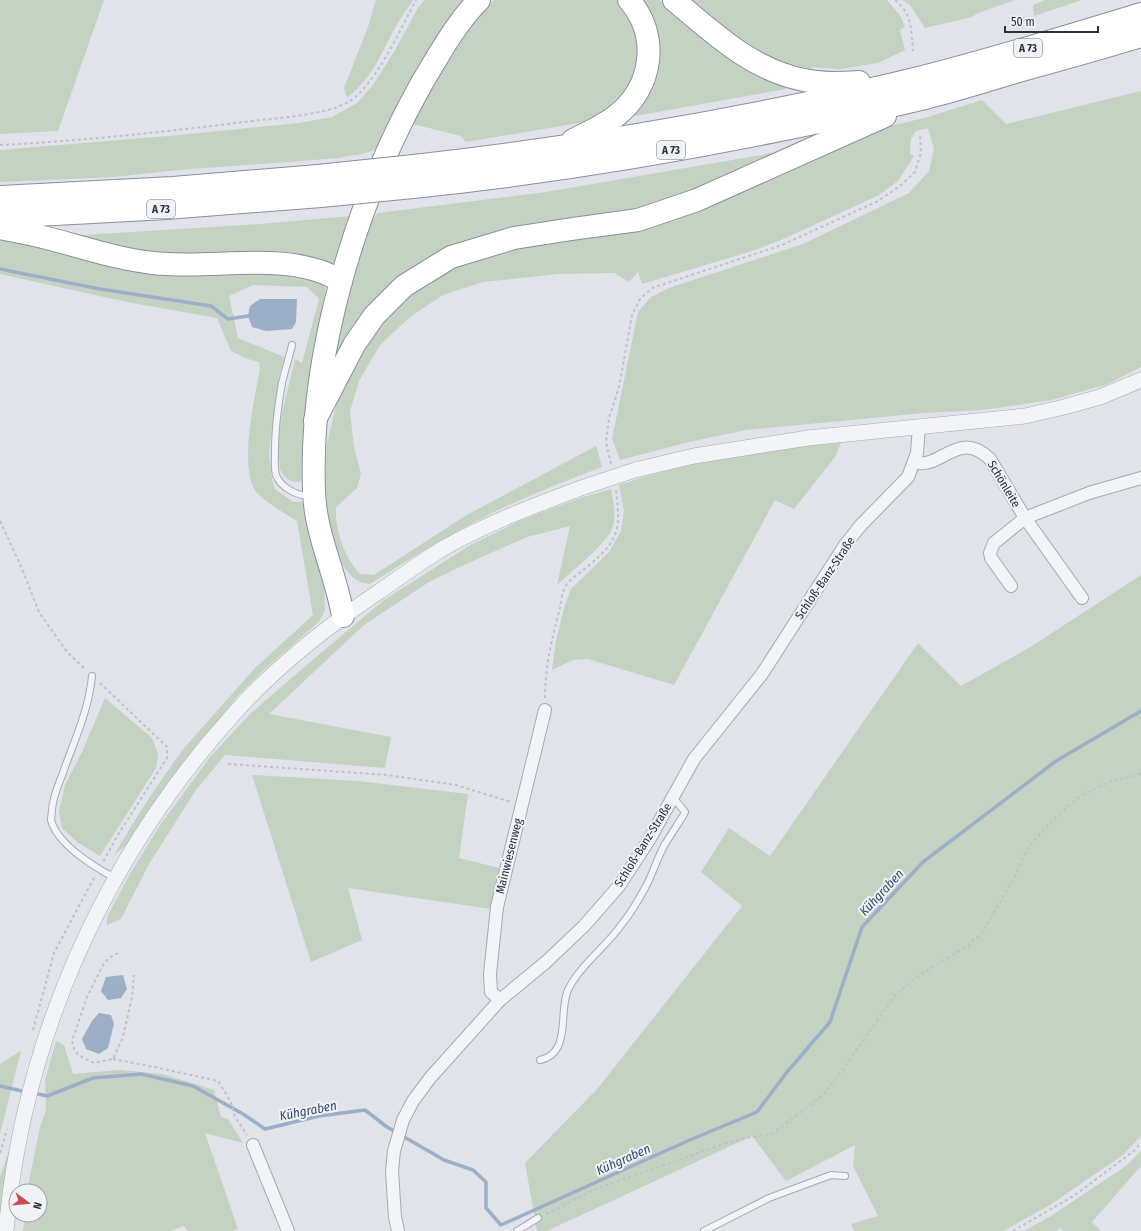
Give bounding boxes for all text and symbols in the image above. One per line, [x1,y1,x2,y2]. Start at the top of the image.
scale bar [1005,8,1098,34]
text: 50 m [1011,15,1035,29]
road number: A 73 [1014,39,1042,57]
road number: A 73 [657,141,685,159]
road number: A 73 [147,200,175,218]
street label: Schönleite [985,458,1023,510]
street label: Schloß-Banz-Straße [792,534,858,622]
street label: Schloß-Banz-Straße [611,800,675,890]
street label: Mainwiesenweg [493,816,525,895]
water label: Kühgraben [856,866,907,919]
water label: Kühgraben [278,1098,338,1123]
water label: Kühgraben [594,1141,653,1178]
north arrow [8,1183,48,1223]
text: N [30,1201,44,1211]

